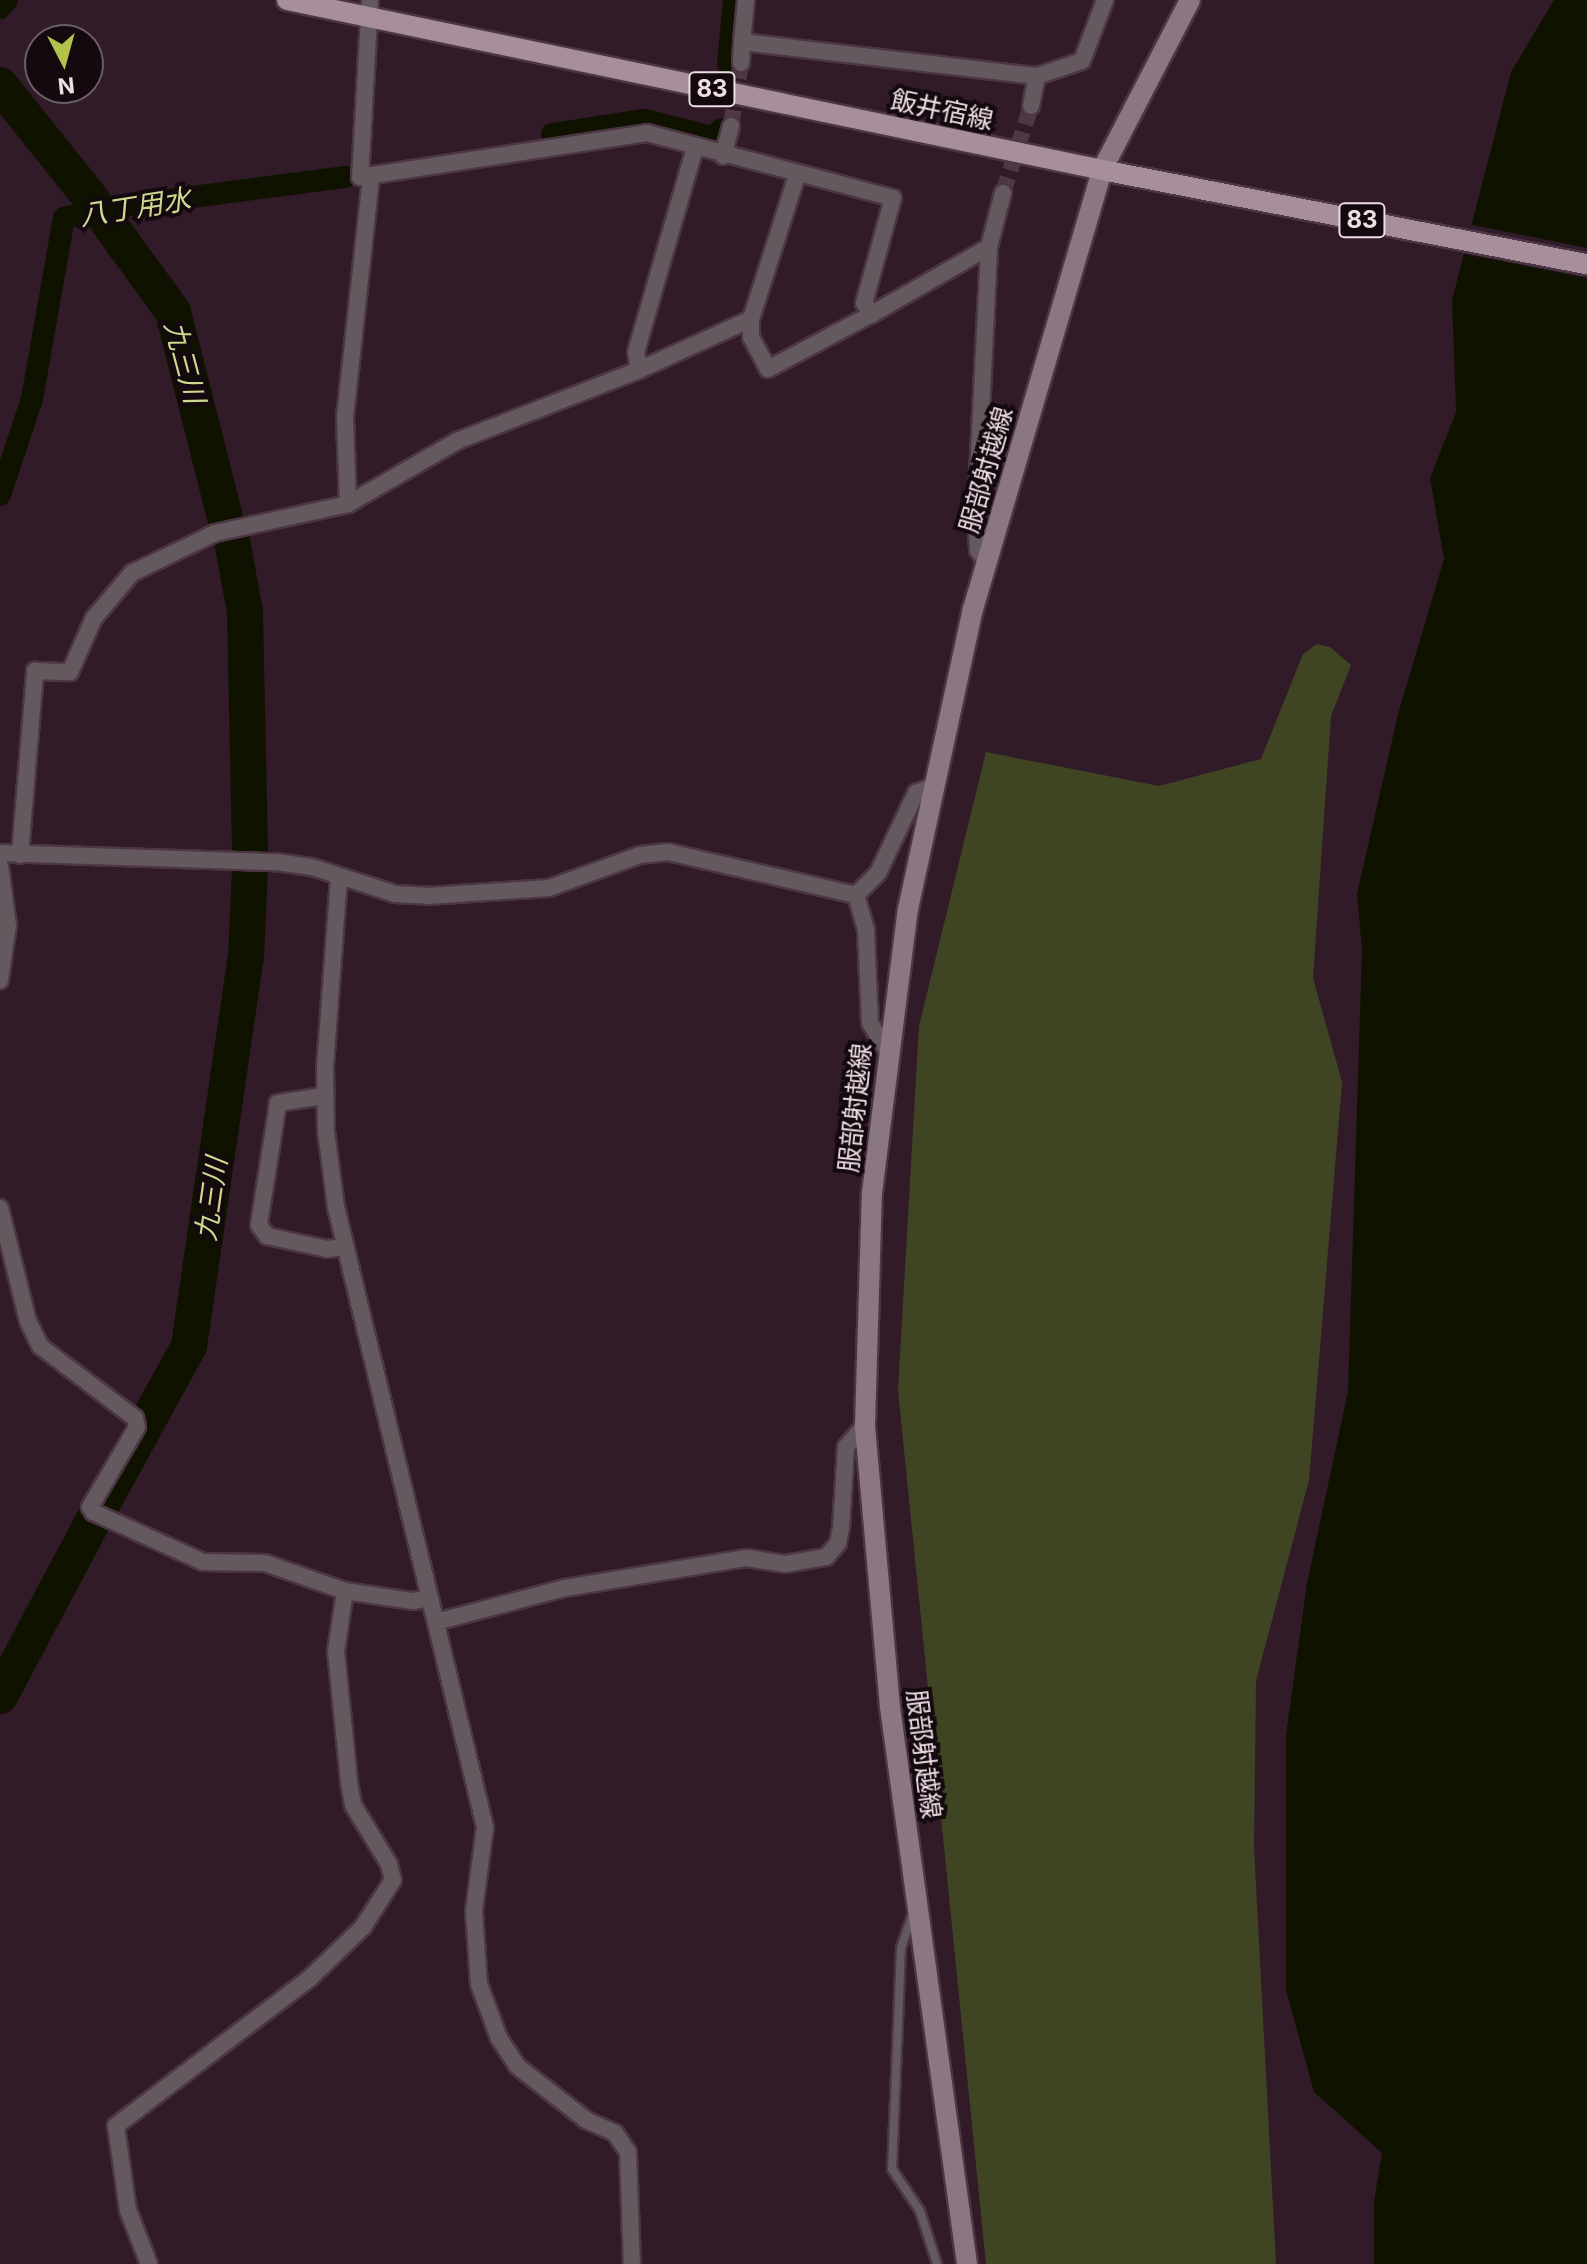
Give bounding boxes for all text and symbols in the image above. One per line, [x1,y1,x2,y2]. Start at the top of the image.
north arrow [24,24,104,104]
road number: 83 [688,69,736,109]
text: N [57,72,76,100]
street label: 飯井宿線 [888,84,996,136]
water label: 八丁用水 [77,182,193,232]
road number: 83 [1338,200,1386,240]
water label: 九三川 [158,317,212,407]
street label: 服部射越線 [953,403,1019,537]
street label: 服部射越線 [833,1042,877,1174]
water label: 九三川 [189,1155,233,1243]
street label: 服部射越線 [901,1688,947,1820]

